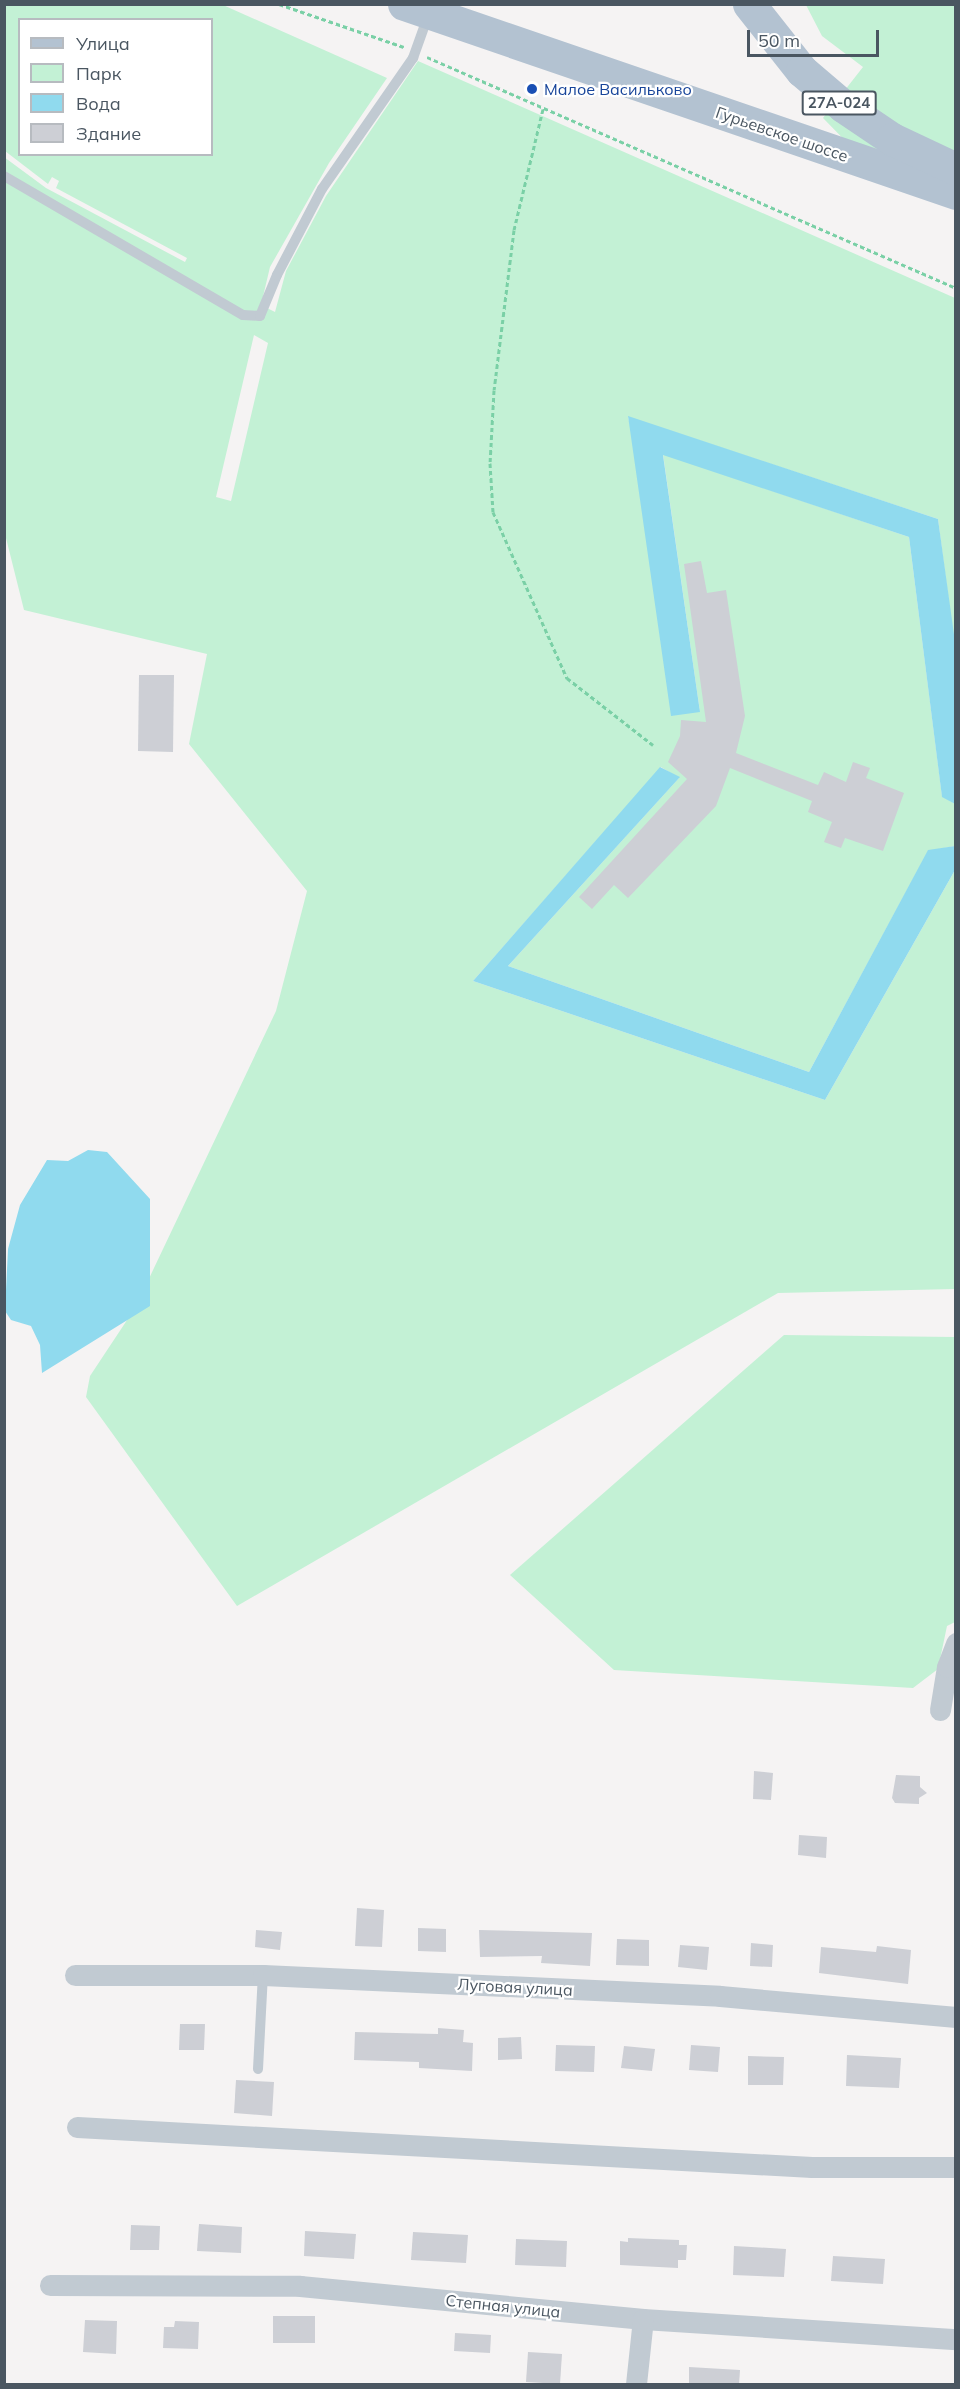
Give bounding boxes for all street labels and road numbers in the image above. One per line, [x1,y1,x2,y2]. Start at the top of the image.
road number: 27А-024 [802,91,876,115]
street label: Гурьевское шоссе [713,102,851,166]
street label: Луговая улица [457,1974,573,2000]
street label: Степная улица [445,2290,561,2322]

